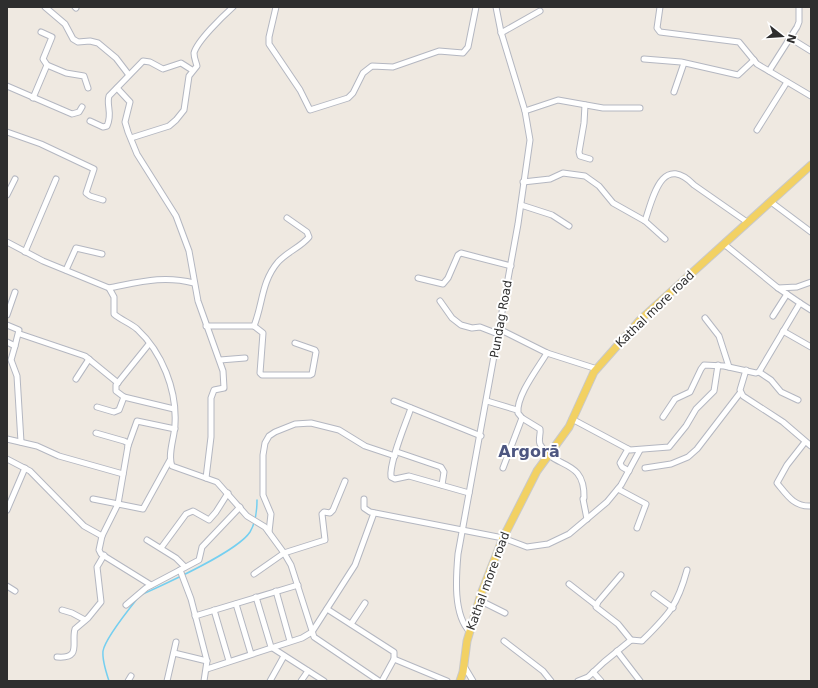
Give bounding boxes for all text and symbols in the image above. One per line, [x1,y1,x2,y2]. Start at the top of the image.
north arrow [762,16,802,56]
text: N [784,32,799,45]
street label: Kathal more road [613,268,697,350]
street label: Pundag Road [487,279,515,359]
district label: Argorā [498,442,560,461]
street label: Kathal more road [464,530,512,632]

